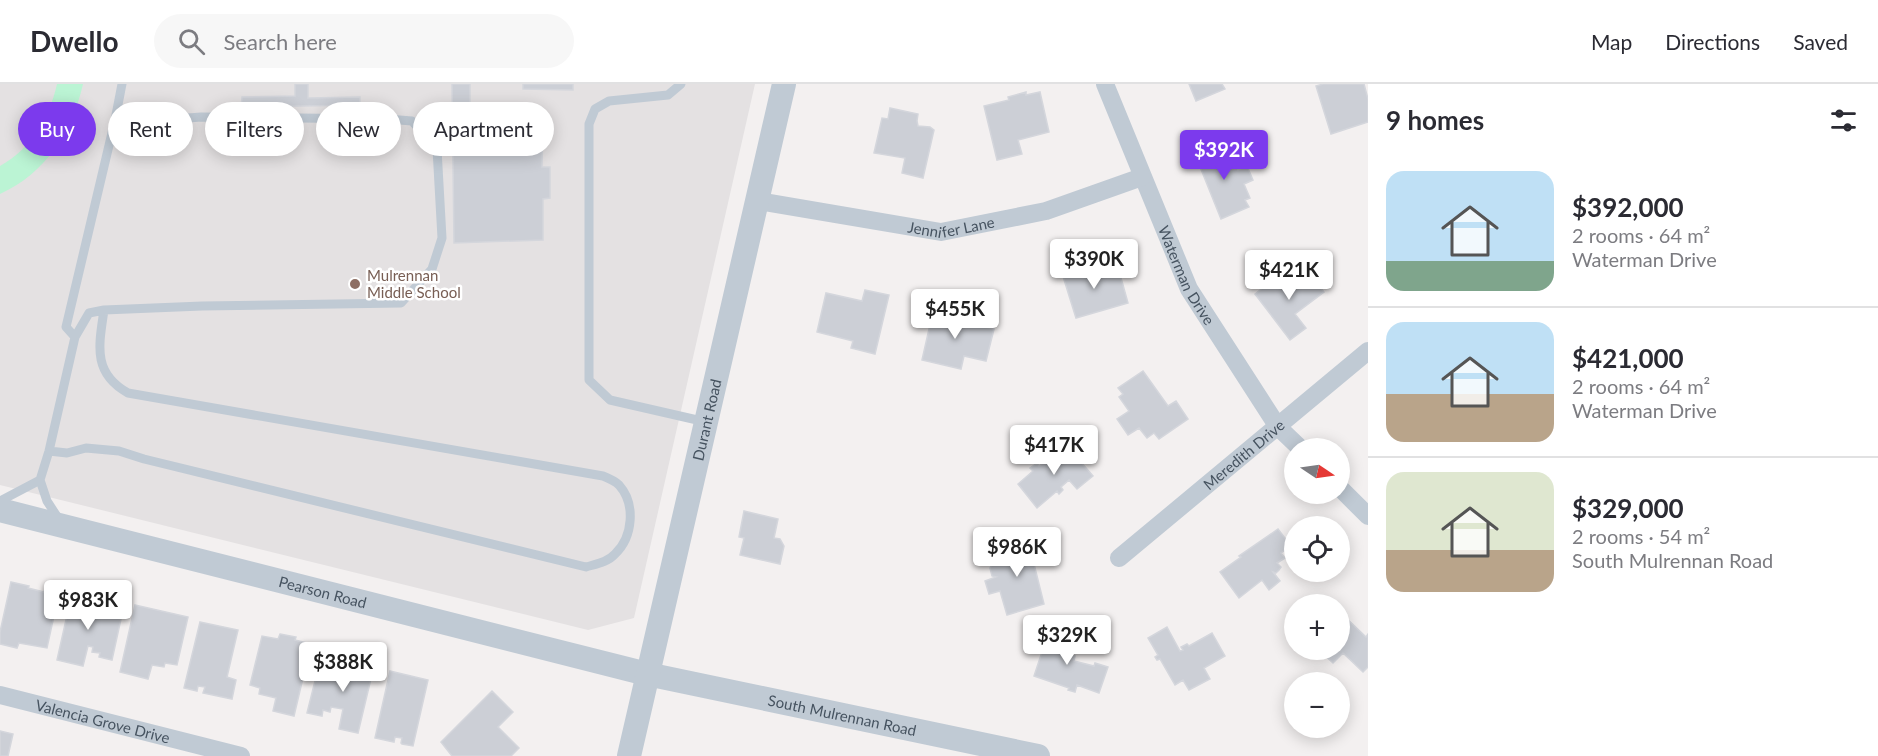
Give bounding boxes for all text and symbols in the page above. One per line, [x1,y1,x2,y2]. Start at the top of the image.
search box [154,14,574,68]
text: Dwello [30,24,118,58]
icon: search [175,25,208,58]
text: Search here [223,28,337,55]
text: Map [1591,29,1632,54]
text: Directions [1665,29,1760,54]
text: Saved [1793,29,1848,54]
chip: Buy [18,102,96,156]
chip: Rent [108,102,193,156]
chip: Filters [205,102,304,156]
chip: New [316,102,401,156]
chip: Apartment [413,102,554,156]
text: 9 homes [1386,104,1484,136]
icon: filters [1827,104,1860,137]
pin: $392K [1182,130,1266,181]
text: $392K [1194,137,1254,161]
text: $392,000 [1572,191,1684,223]
icon: home [1434,195,1506,267]
street label: Jennifer Lane [906,213,996,241]
street label: Waterman Drive [1155,223,1219,328]
text: 2 rooms · 64 m² [1572,223,1710,247]
pin: $390K [1052,239,1136,290]
text: $390K [1064,246,1124,270]
text: Waterman Drive [1572,247,1717,271]
pin: $421K [1247,250,1331,301]
text: $421K [1259,257,1319,281]
place label: Mulrennan Middle School [367,266,461,301]
marker: Mulrennan Middle School [348,277,362,291]
pin: $455K [913,289,997,340]
text: $455K [925,296,985,320]
text: $421,000 [1572,342,1684,374]
icon: home [1434,346,1506,418]
text: 2 rooms · 64 m² [1572,374,1710,398]
street label: Durant Road [688,377,725,462]
text: Waterman Drive [1572,398,1717,422]
street label: Meredith Drive [1199,415,1288,493]
pin: $417K [1012,425,1096,476]
text: $417K [1024,432,1084,456]
north arrow [1284,438,1350,504]
map controls [1284,438,1350,738]
text: $329,000 [1572,492,1684,524]
icon: home [1434,496,1506,568]
button: locate [1284,516,1350,582]
text: 2 rooms · 54 m² [1572,524,1710,548]
pin: $986K [975,527,1059,578]
text: $986K [987,534,1047,558]
text: South Mulrennan Road [1572,548,1773,572]
street label: Pearson Road [277,572,369,612]
pin: $983K [46,580,130,631]
text: $983K [58,587,118,611]
button: + [1284,594,1350,660]
pin: $329K [1025,615,1109,666]
text: $329K [1037,622,1097,646]
pin: $388K [301,642,385,693]
text: $388K [313,649,373,673]
button: − [1284,672,1350,738]
street label: South Mulrennan Road [766,691,918,739]
street label: Valencia Grove Drive [34,695,172,747]

